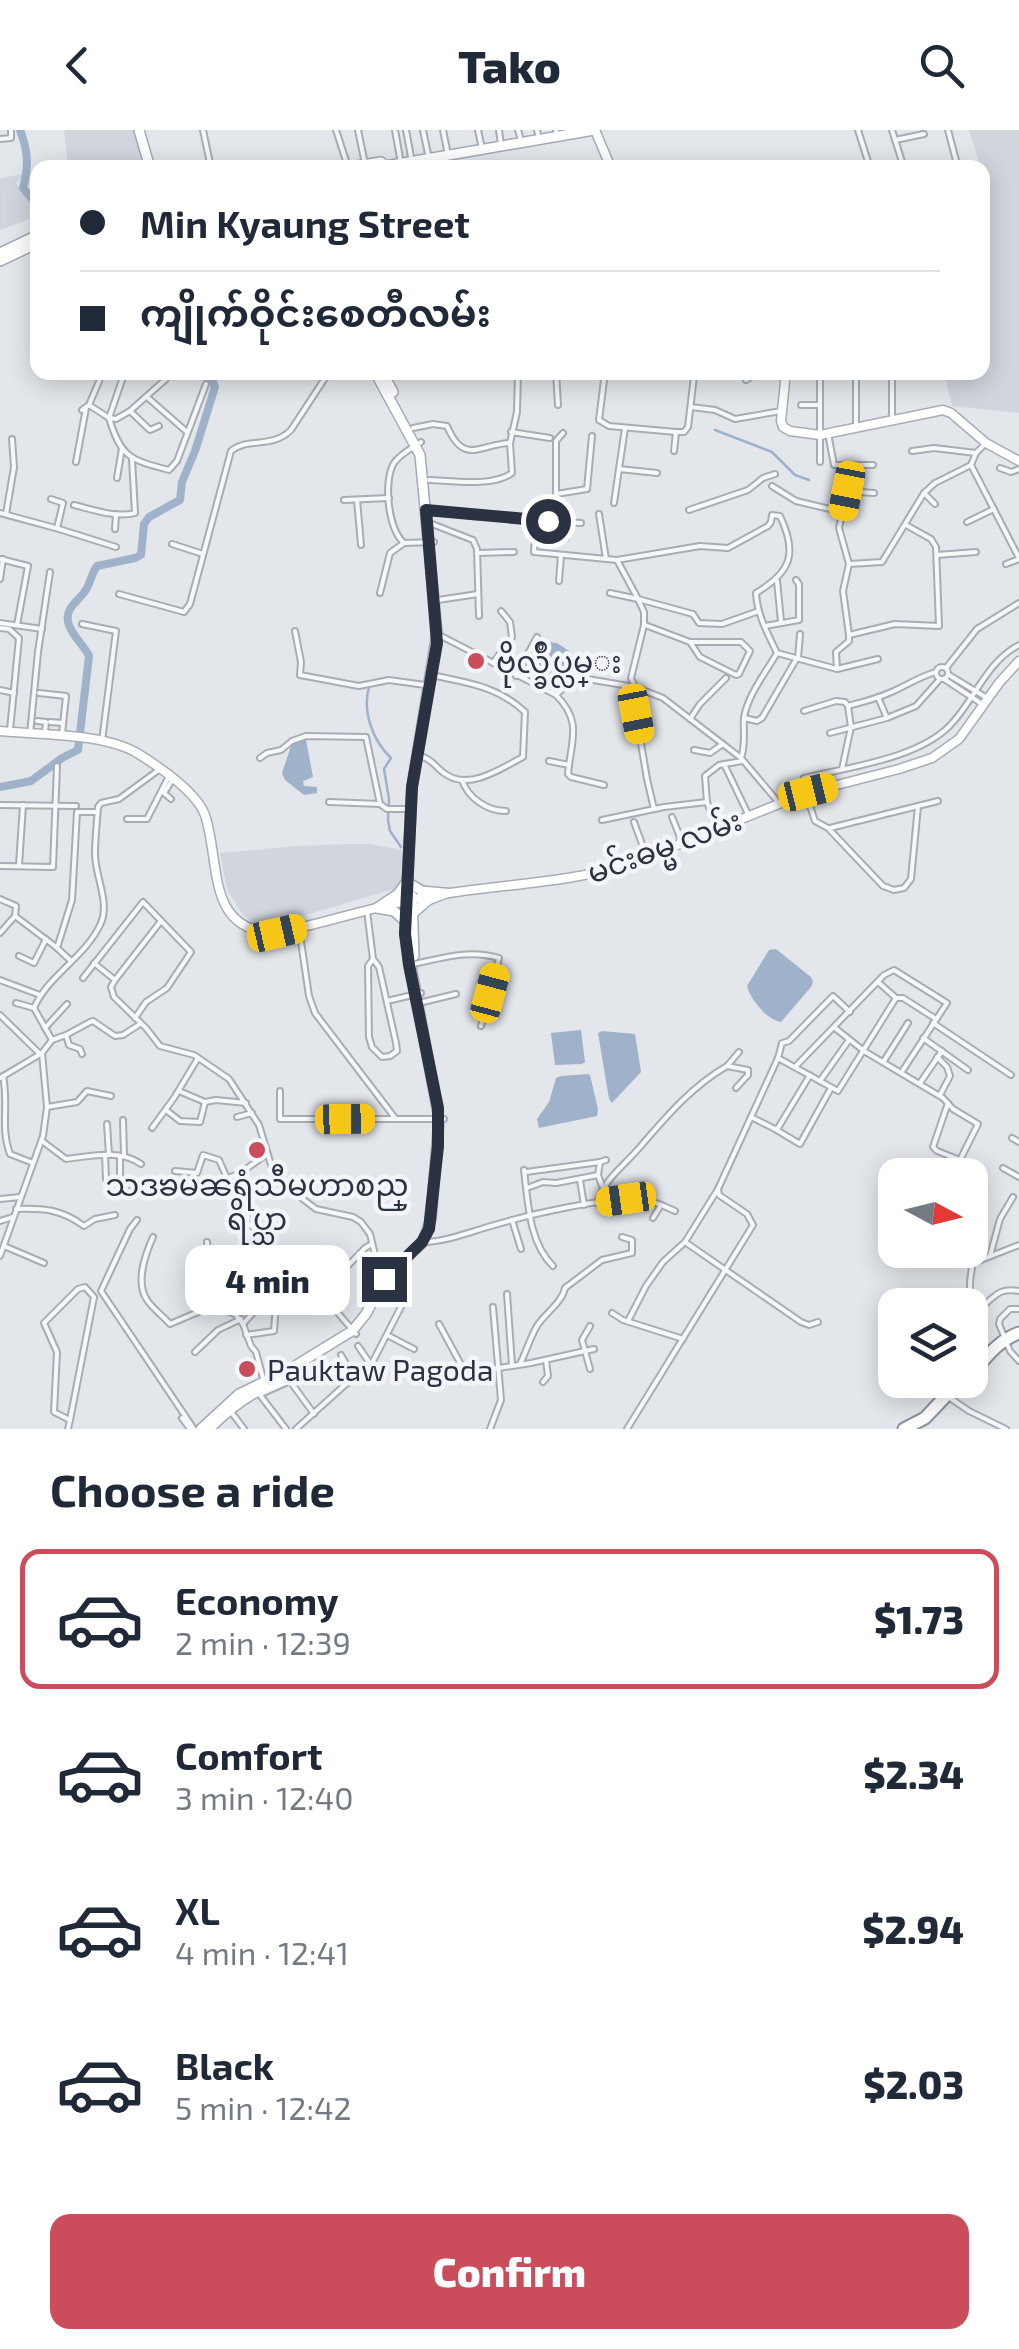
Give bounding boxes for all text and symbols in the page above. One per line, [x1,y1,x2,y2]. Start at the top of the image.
icon: back [50,38,105,93]
text: Tako [458,38,561,92]
icon: search [914,38,969,93]
text: Min Kyaung Street [140,200,470,246]
text: ကျိုက်ဝိုင်းစေတီလမ်း [140,289,491,335]
car [827,459,867,523]
route start [526,499,571,544]
place label: ဗိုလ္ခ်ဳပ္လမ္း [496,641,622,689]
marker: ဗိုလ္ခ်ဳပ္လမ္း [465,650,487,672]
car [616,682,656,746]
car [775,770,841,814]
street label: မင်းဓမ္မ လမ်း [581,799,750,899]
car [244,912,310,954]
car [468,960,512,1026]
car [315,1103,375,1135]
marker: သဒၶမၼရံသီမဟာစည္ ရိပ္သာ [246,1139,268,1161]
north arrow [878,1158,988,1268]
map controls [878,1158,988,1398]
place label: သဒၶမၼရံသီမဟာစည္ ရိပ္သာ [106,1164,408,1245]
car [594,1180,658,1218]
callout: 4 min [184,1244,349,1314]
route end [362,1257,407,1302]
text: 4 min [225,1261,310,1299]
button: layers [878,1288,988,1398]
place label: Pauktaw Pagoda [267,1351,494,1387]
marker: Pauktaw Pagoda [236,1358,258,1380]
text: Choose a ride [50,1462,335,1516]
icon: car [55,1574,145,1664]
text: Economy [175,1577,339,1623]
text: $1.73 [874,1596,964,1642]
text: 2 min · 12:39 [175,1623,351,1661]
icon: car [55,1729,145,1819]
text: Comfort [175,1732,323,1778]
text: $2.34 [863,1751,964,1797]
text: 3 min · 12:40 [175,1778,354,1816]
icon: car [55,1884,145,1974]
text: XL [175,1887,220,1933]
text: $2.94 [862,1906,964,1952]
text: 4 min · 12:41 [175,1933,349,1971]
icon: car [55,2039,145,2129]
text: Black [175,2042,274,2088]
text: $2.03 [863,2061,964,2107]
text: 5 min · 12:42 [175,2088,352,2126]
button: Confirm [50,2214,969,2329]

